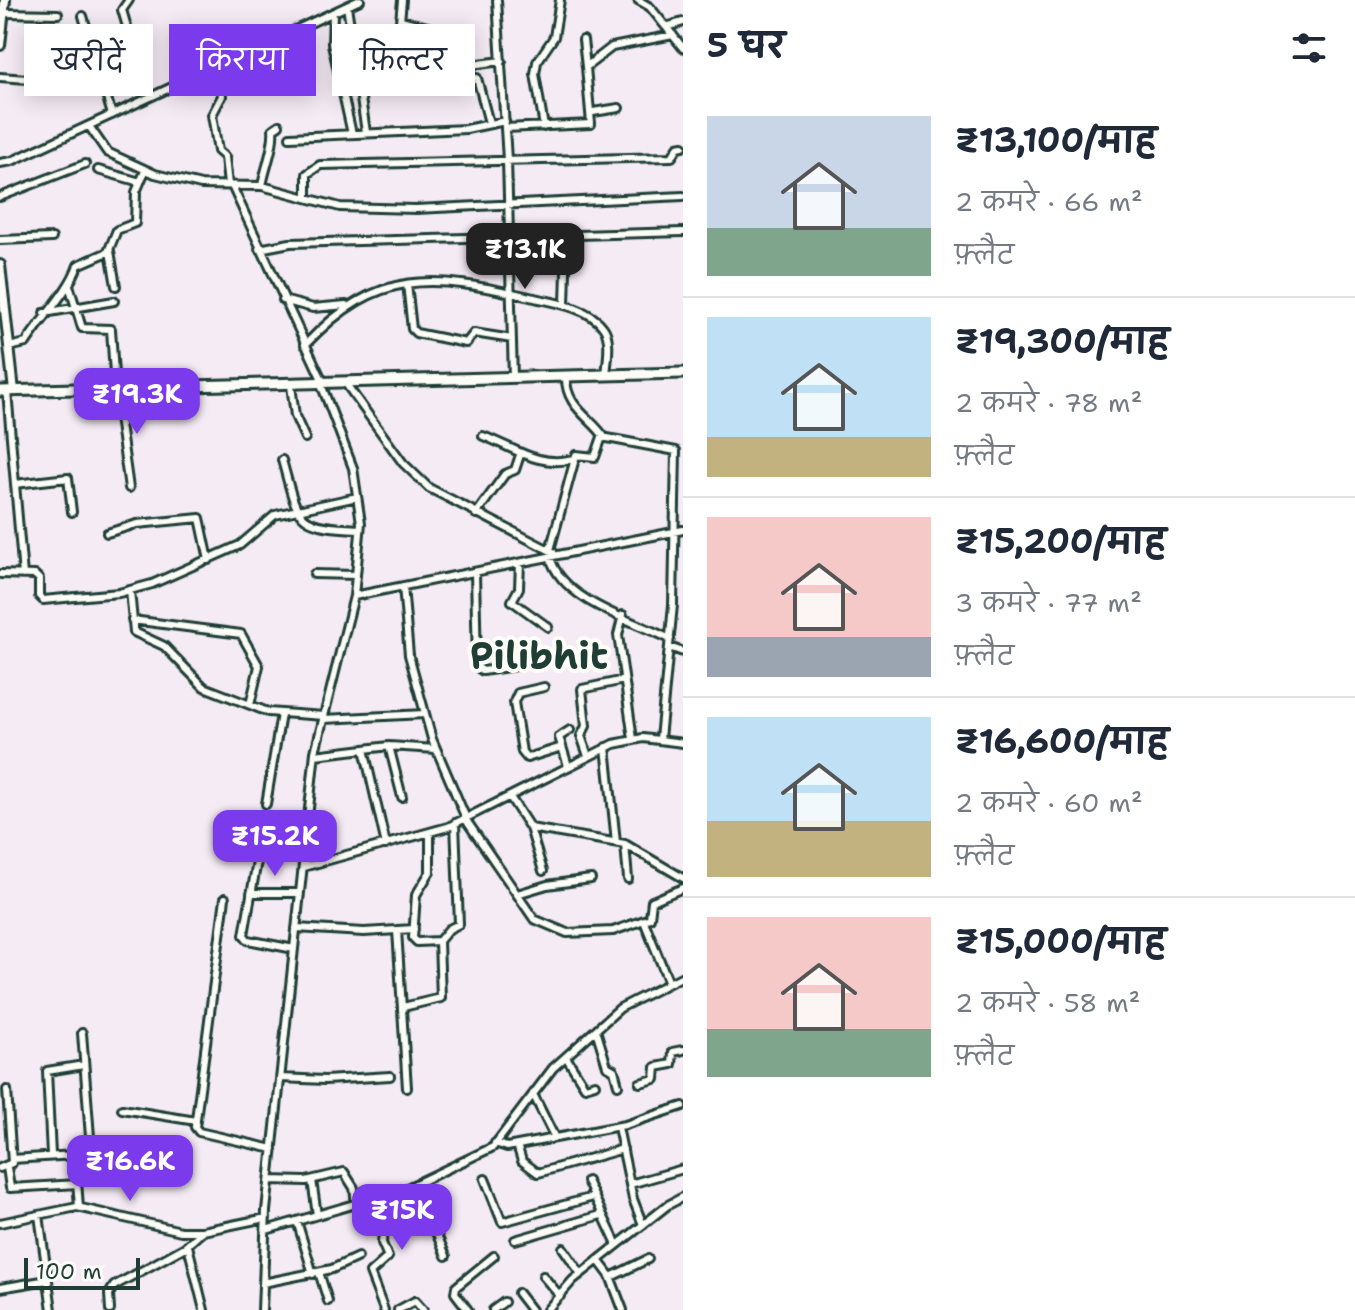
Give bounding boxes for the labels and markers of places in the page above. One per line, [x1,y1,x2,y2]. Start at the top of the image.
pin: ₹13.1K [460,223,590,291]
pin: ₹19.3K [72,368,202,436]
pin: ₹15.2K [210,810,340,878]
pin: ₹16.6K [65,1135,195,1203]
pin: ₹15K [355,1184,449,1252]

